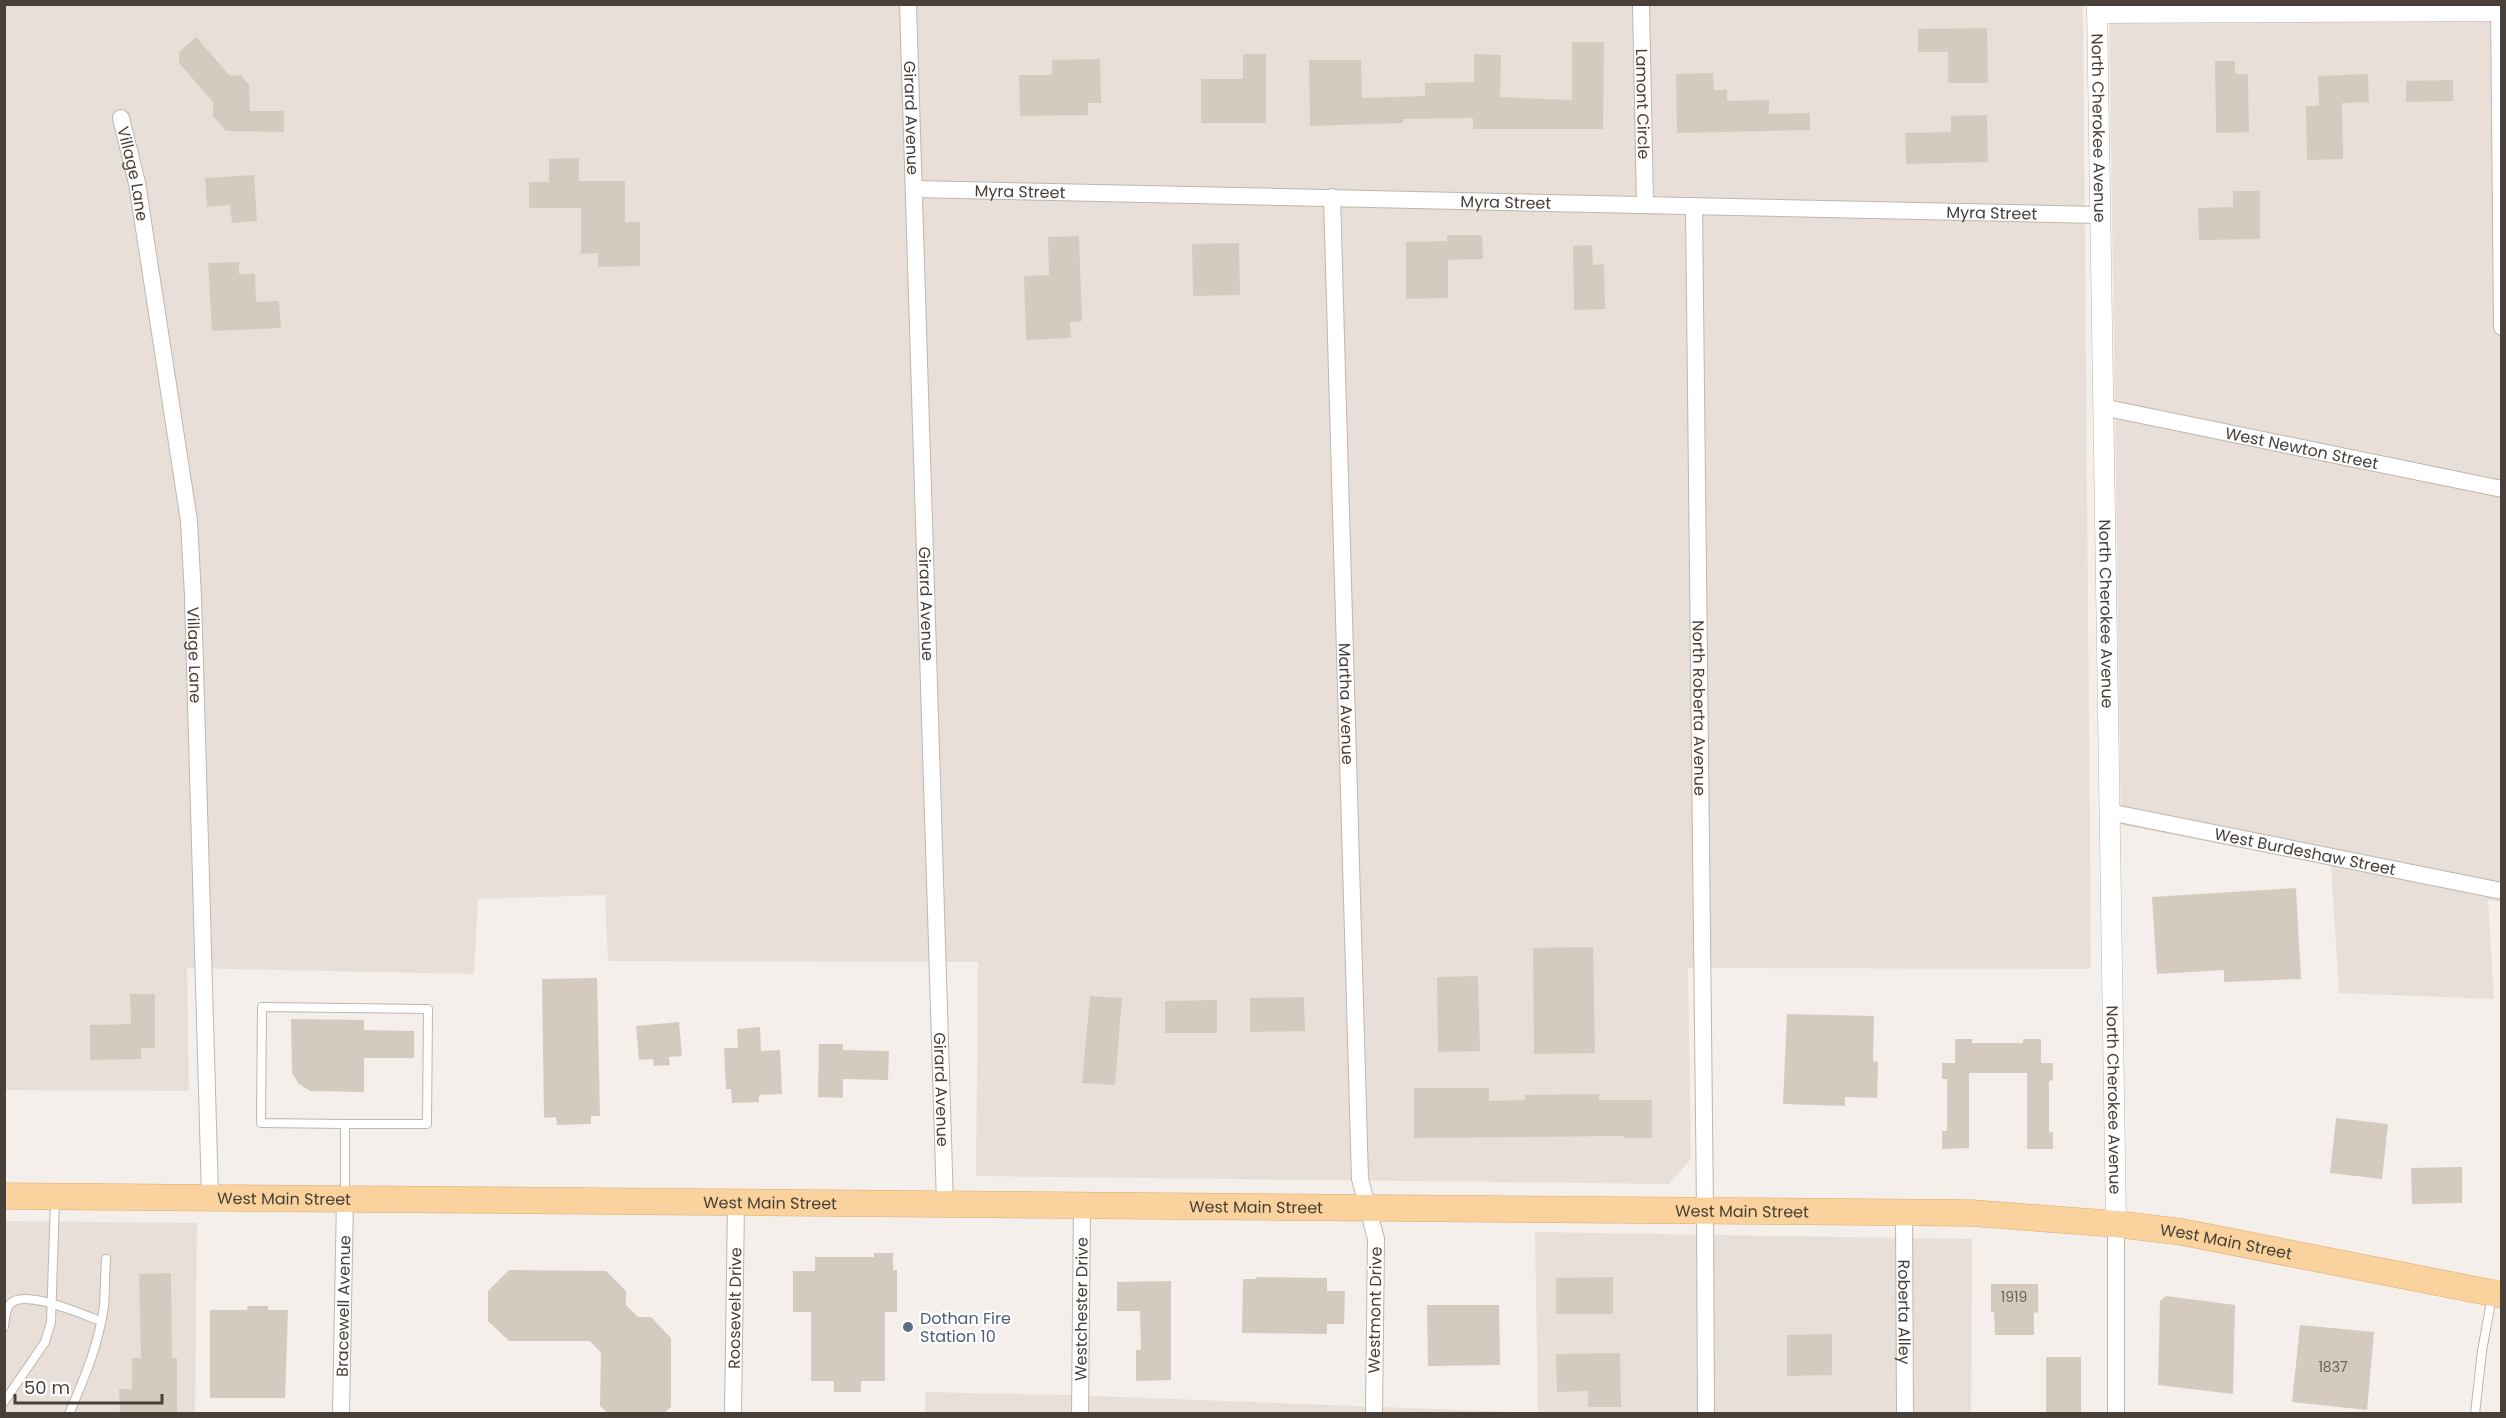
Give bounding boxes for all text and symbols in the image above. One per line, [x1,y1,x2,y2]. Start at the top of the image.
street label: North Cherokee Avenue [2086,33,2112,223]
street label: Lamont Circle [1630,48,1656,160]
street label: Girard Avenue [898,60,925,176]
street label: Village Lane [112,124,154,223]
street label: Myra Street [974,179,1066,204]
street label: Myra Street [1460,189,1552,214]
street label: Myra Street [1946,200,2038,225]
street label: West Newton Street [2223,421,2381,475]
street label: North Cherokee Avenue [2094,519,2119,709]
street label: Girard Avenue [913,546,940,661]
street label: Village Lane [182,606,208,704]
street label: North Roberta Avenue [1687,620,1712,796]
street label: Martha Avenue [1333,643,1360,765]
street label: West Burdeshaw Street [2212,822,2398,881]
street label: North Cherokee Avenue [2101,1005,2127,1195]
street label: Girard Avenue [928,1032,955,1147]
street label: West Main Street [217,1186,351,1210]
street label: West Main Street [703,1191,837,1215]
street label: West Main Street [1189,1195,1323,1219]
street label: West Main Street [1675,1199,1809,1223]
street label: West Main Street [2159,1218,2294,1265]
street label: Bracewell Avenue [330,1235,356,1377]
street label: Westchester Drive [1069,1237,1093,1381]
street label: Westmont Drive [1362,1246,1388,1374]
street label: Roosevelt Drive [722,1247,747,1369]
street label: Roberta Alley [1893,1259,1916,1365]
house number: 1919 [2001,1287,2027,1307]
place label: Dothan Fire Station 10 [920,1307,1011,1348]
marker: Dothan Fire Station 10 [901,1320,915,1334]
house number: 1837 [2318,1357,2348,1377]
scale bar [15,1367,162,1405]
text: 50 m [24,1375,70,1400]

